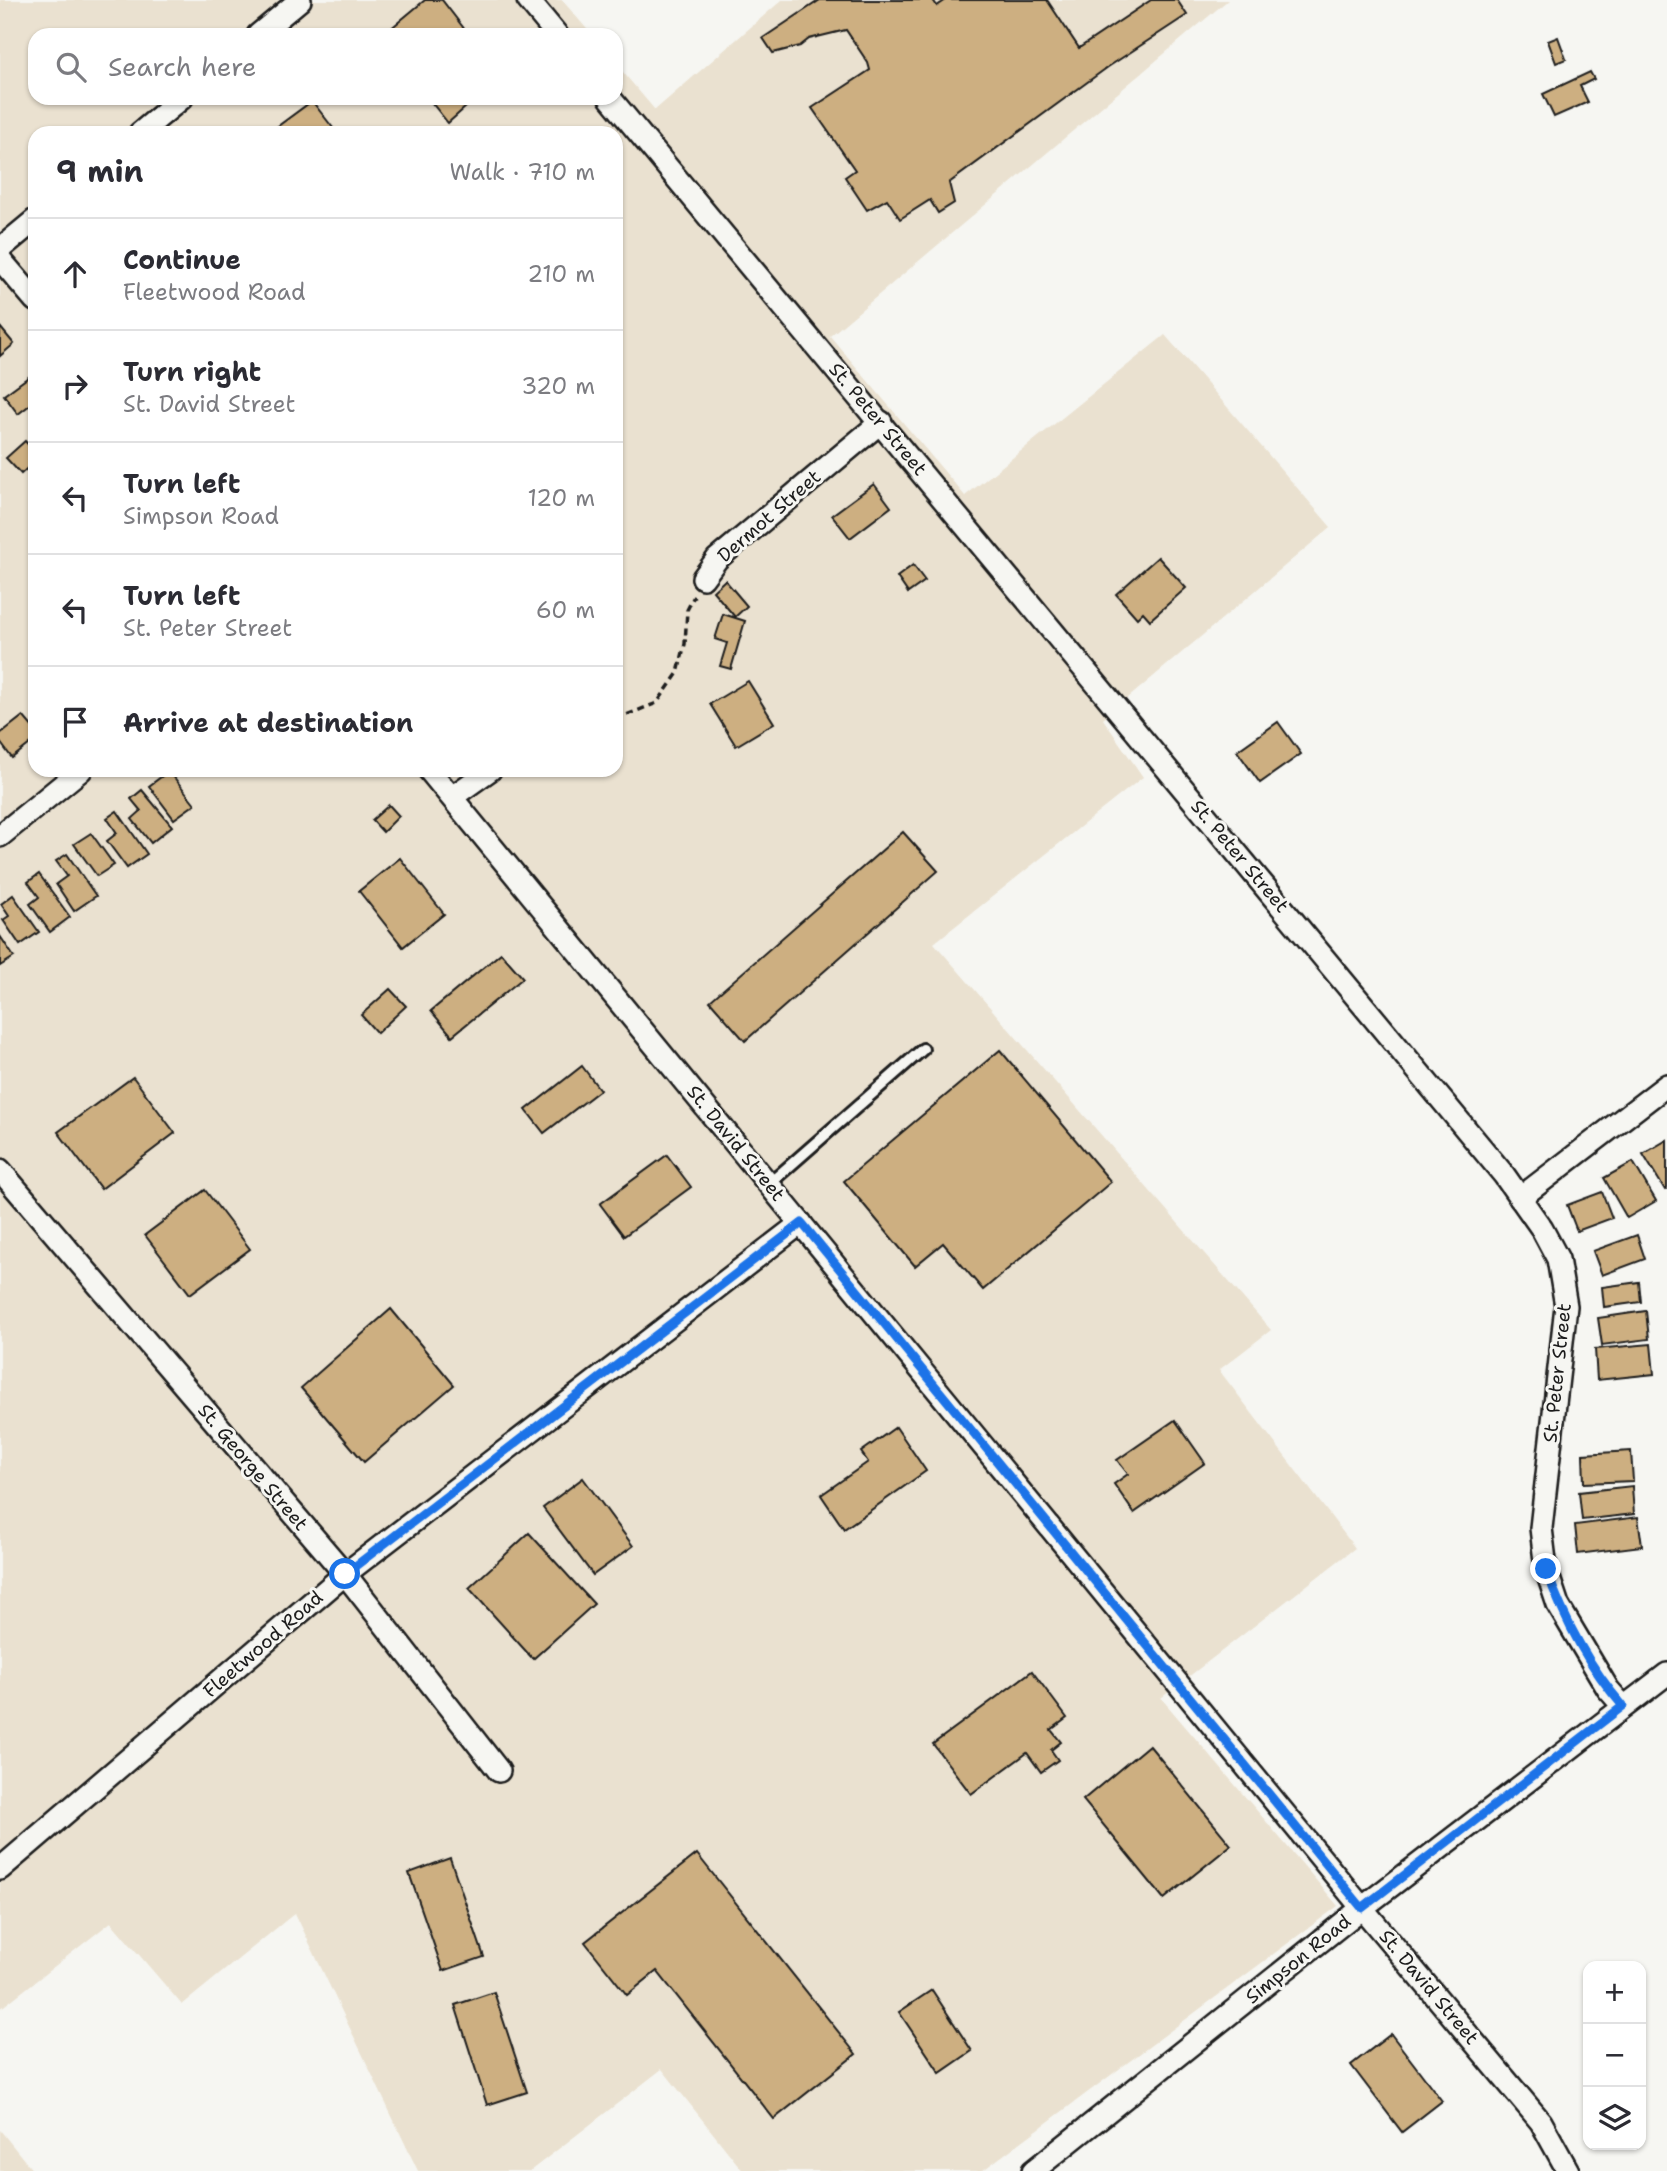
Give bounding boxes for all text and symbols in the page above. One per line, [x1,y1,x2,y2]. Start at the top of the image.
search box [28,28,623,105]
icon: search [52,48,90,86]
text: Search here [108,49,257,84]
text: 9 min [56,151,143,192]
text: Walk · 710 m [450,157,595,187]
text: Continue [123,242,241,277]
icon: ahead [56,255,94,293]
text: 210 m [527,259,595,289]
text: Fleetwood Road [123,277,306,307]
text: Turn right [123,354,261,389]
street label: St. Peter Street [823,357,933,481]
icon: right [56,367,94,405]
text: 320 m [521,371,595,401]
text: St. David Street [123,389,296,419]
street label: Dermot Street [712,464,826,568]
text: Turn left [123,466,240,501]
icon: left [56,479,94,517]
text: 120 m [527,483,595,513]
text: Simpson Road [123,501,279,531]
text: Turn left [123,578,240,613]
icon: left [56,591,94,629]
text: 60 m [536,595,595,625]
text: St. Peter Street [123,613,292,643]
icon: arrive [56,703,94,741]
text: Arrive at destination [123,705,413,740]
street label: St. Peter Street [1185,794,1295,918]
street label: St. David Street [681,1080,791,1206]
street label: St. Peter Street [1537,1302,1577,1444]
street label: St. George Street [192,1398,314,1536]
route end [1530,1553,1561,1584]
route start [329,1558,360,1589]
street label: Fleetwood Road [198,1585,328,1703]
street label: Simpson Road [1240,1909,1356,2009]
street label: St. David Street [1374,1924,1484,2050]
map controls [1583,1961,1646,2150]
button: + [1583,1961,1646,2024]
button: − [1583,2024,1646,2087]
button: layers [1583,2087,1646,2150]

